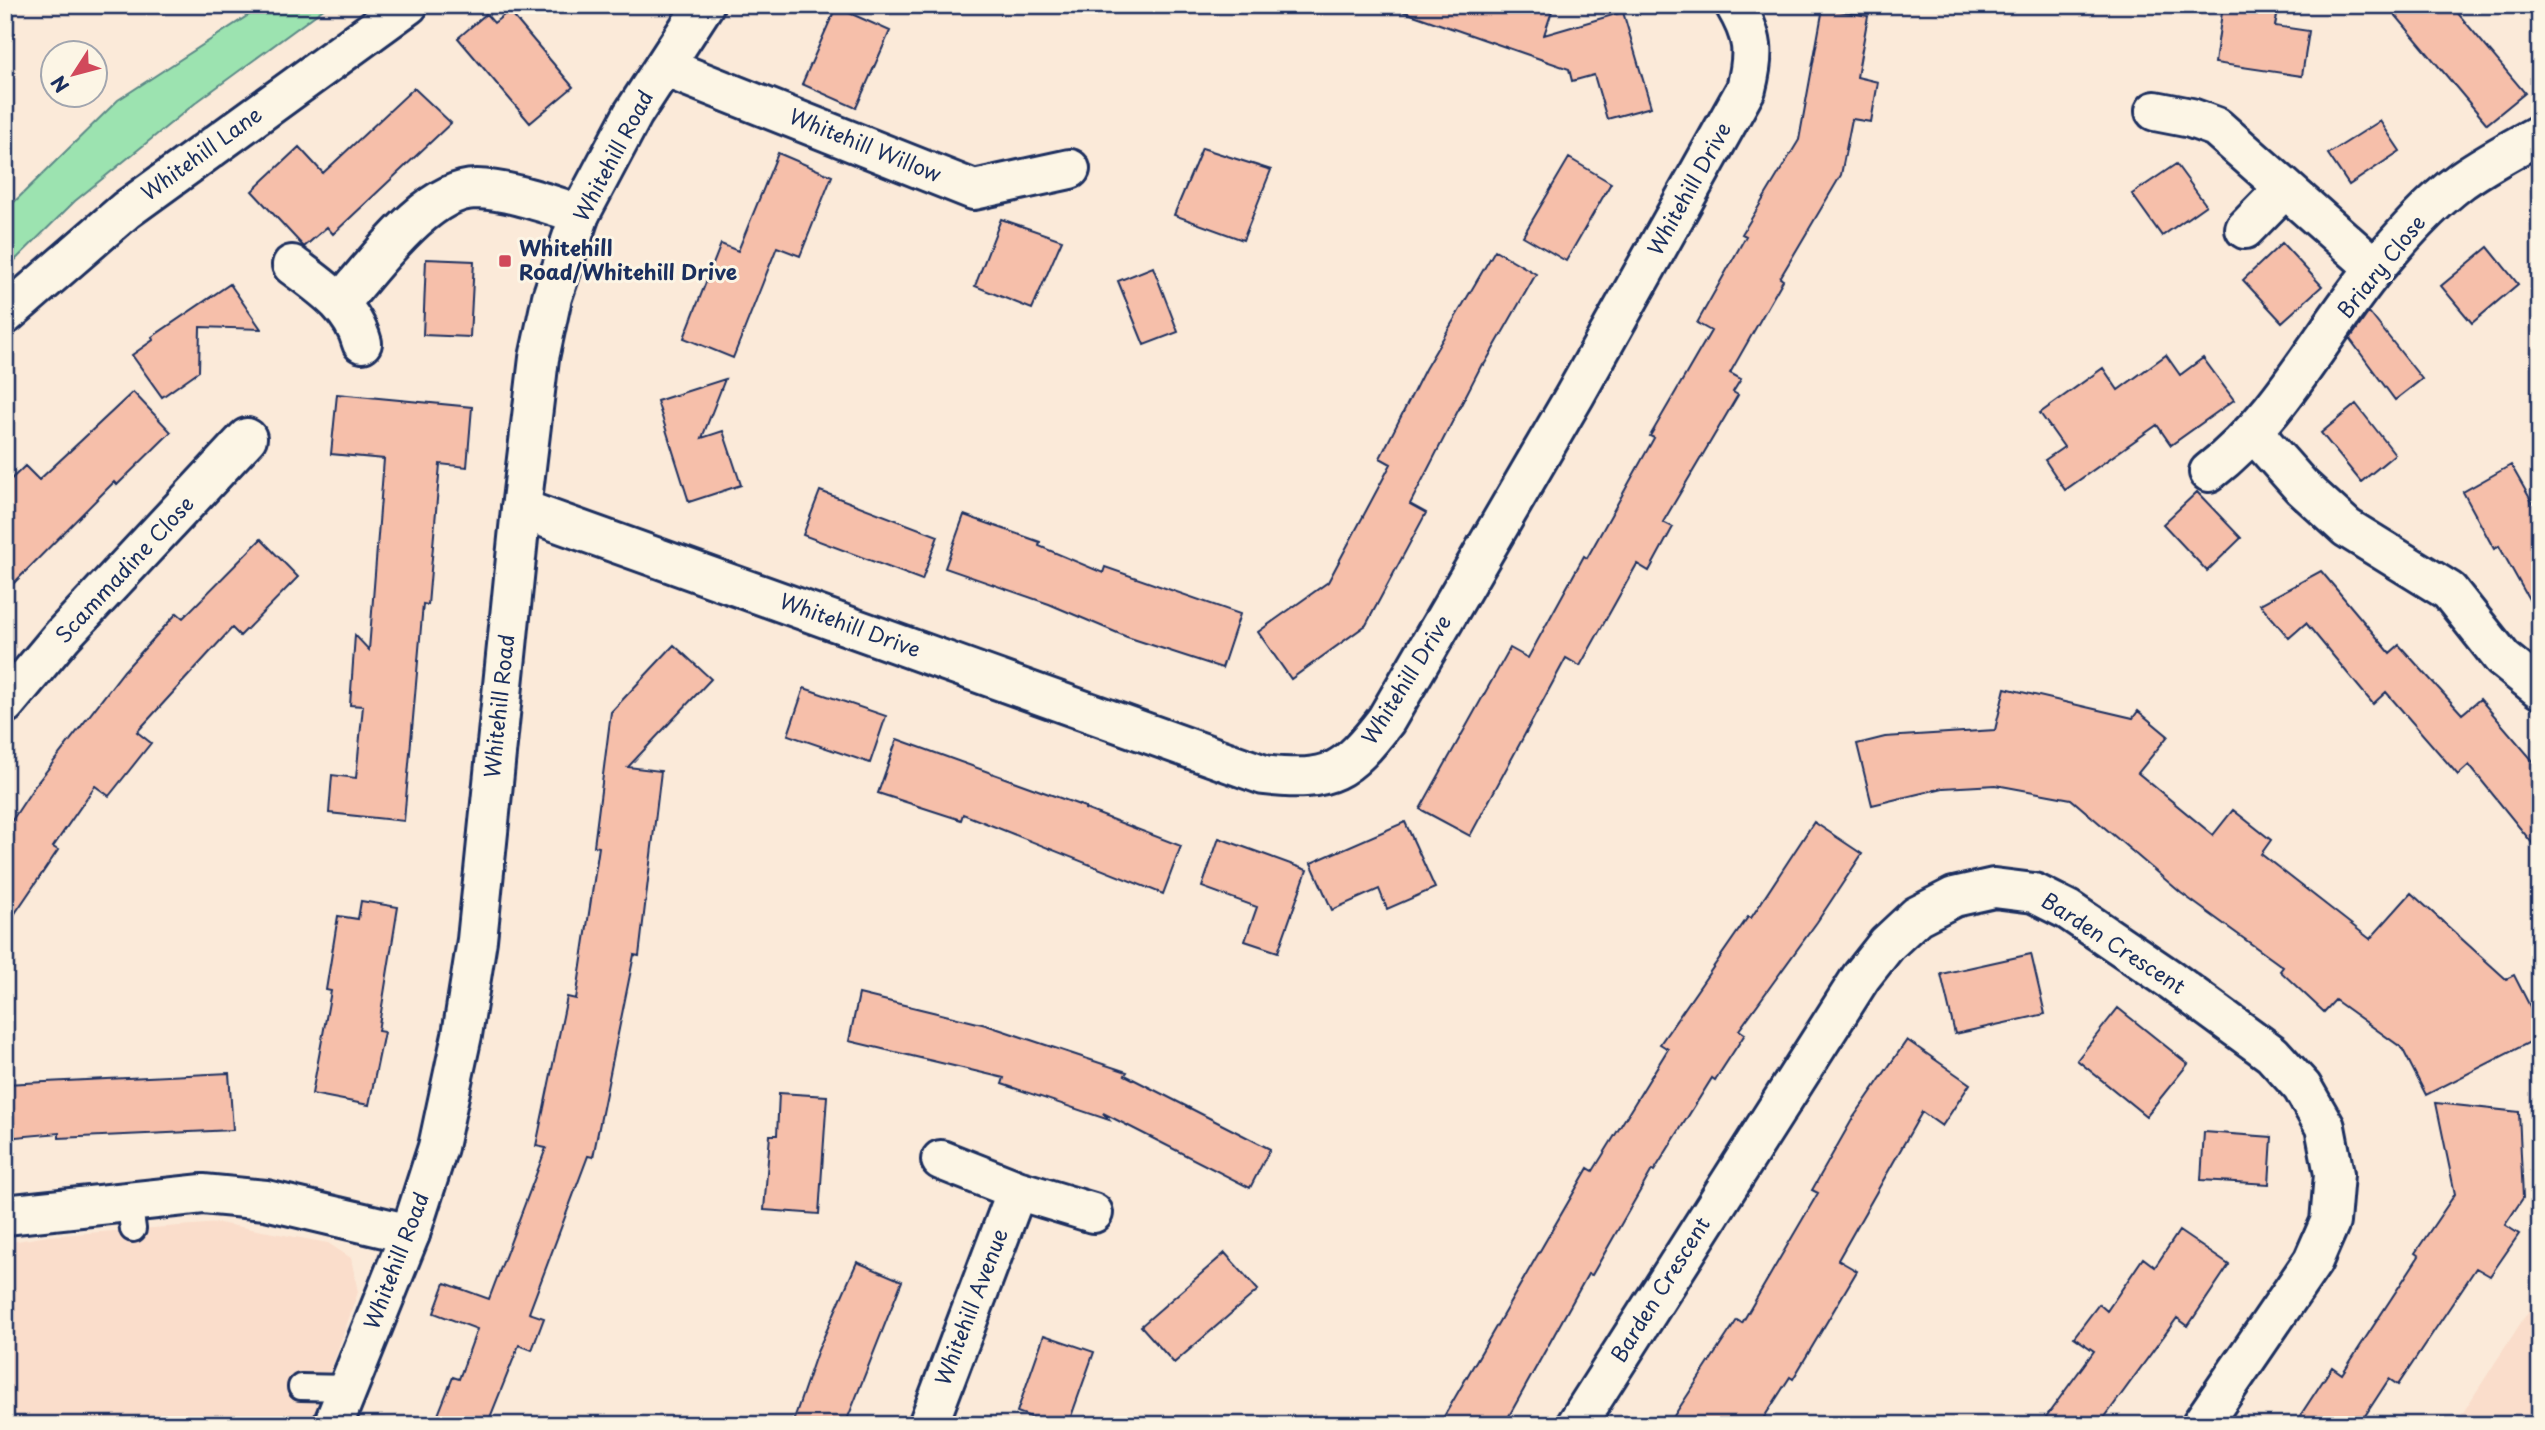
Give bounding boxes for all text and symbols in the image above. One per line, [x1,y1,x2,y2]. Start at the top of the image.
north arrow [38,38,108,108]
text: N [44,70,75,99]
street label: Whitehill Road [564,84,660,226]
street label: Whitehill Lane [134,98,268,207]
street label: Whitehill Willow [785,99,946,189]
street label: Whitehill Drive [1638,116,1738,260]
street label: Briary Close [2329,207,2432,324]
place label: Whitehill Road/Whitehill Drive [519,231,737,287]
marker: Whitehill Road/Whitehill Drive [497,253,513,269]
street label: Scammadine Close [47,488,200,650]
street label: Whitehill Drive [776,584,926,664]
street label: Whitehill Drive [1353,608,1458,750]
street label: Whitehill Road [475,632,521,779]
street label: Barden Crescent [2036,884,2193,1001]
street label: Whitehill Road [354,1187,436,1333]
street label: Barden Crescent [1602,1210,1717,1368]
street label: Whitehill Avenue [926,1223,1015,1389]

